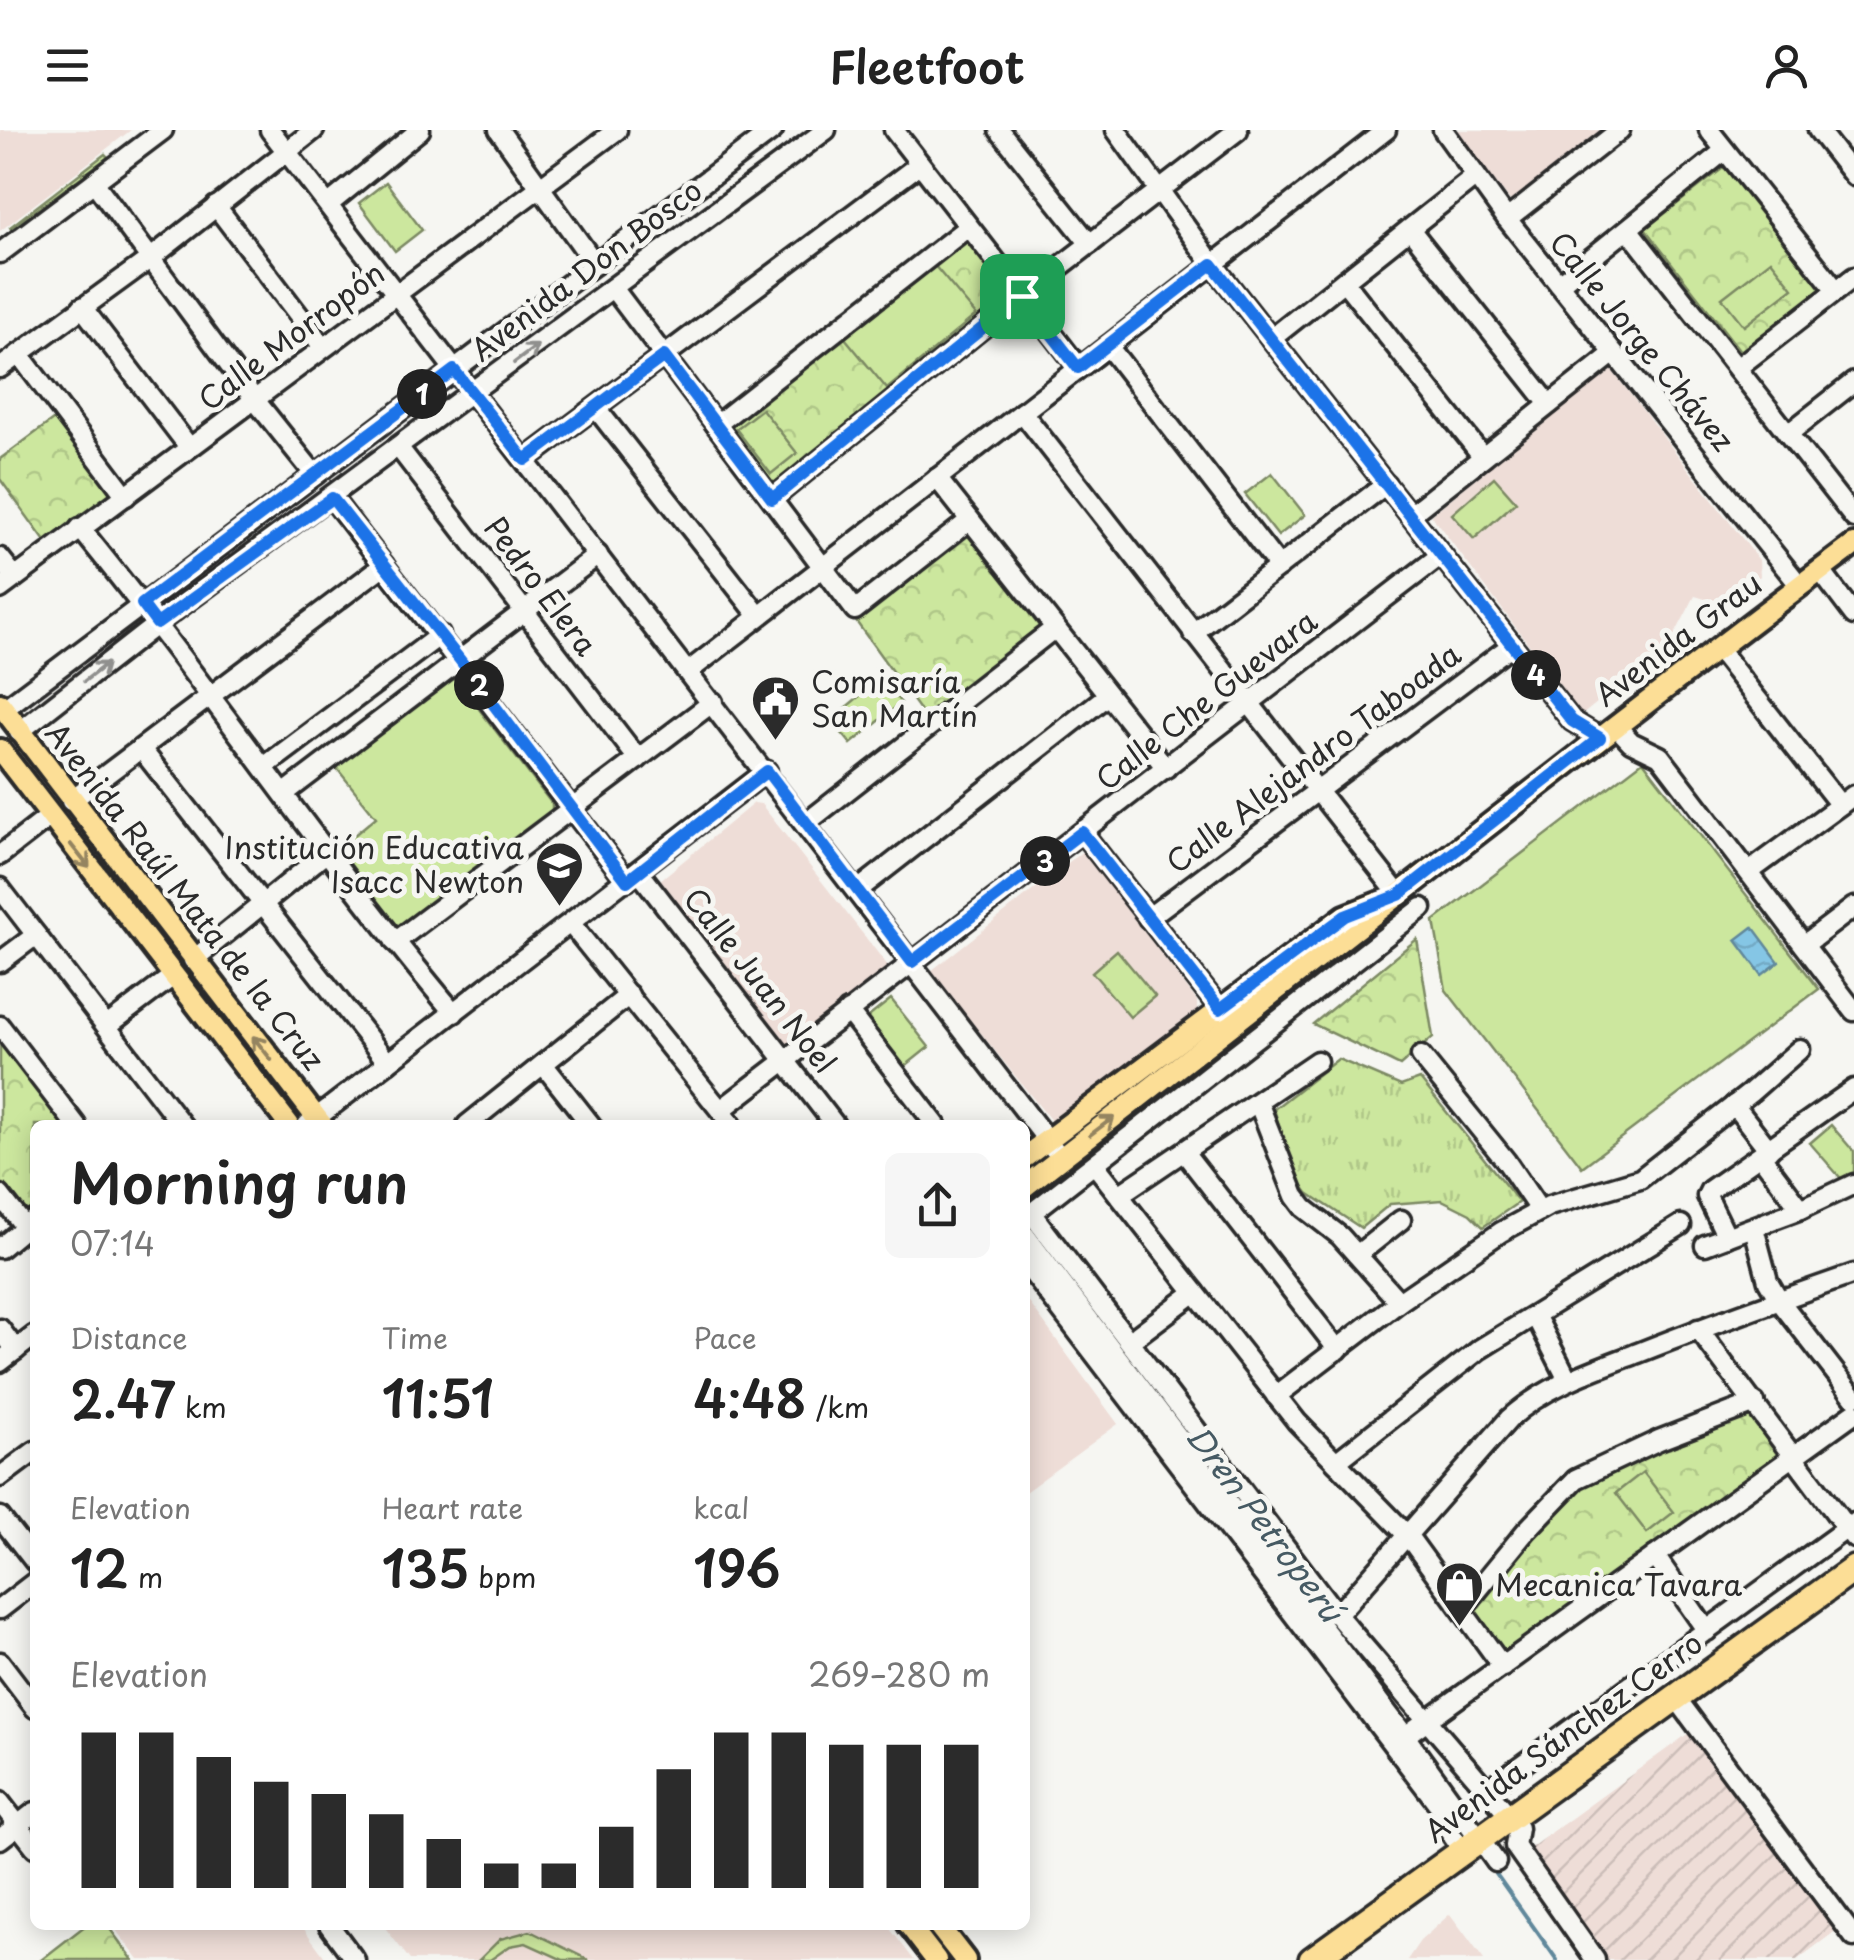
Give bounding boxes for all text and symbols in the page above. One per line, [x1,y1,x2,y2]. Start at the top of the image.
text: Fleetfoot [829,31,1025,99]
icon: menu [40,38,95,93]
icon: person [1759,38,1814,93]
street label: Avenida Don Bosco [460,167,711,371]
street label: Calle Jorge Chávez [1540,221,1746,460]
street label: Calle Morropón [188,250,393,420]
pin [980,254,1065,339]
icon: arrive [995,269,1050,324]
one-way arrow [512,343,539,364]
pin: 1 [397,369,447,419]
text: 1 [415,372,429,415]
street label: Pedro Elera [475,506,610,665]
street label: Avenida Grau [1584,560,1771,716]
street label: Calle Che Guevara [1085,598,1326,800]
street label: Calle Alejandro Taboada [1156,631,1469,883]
pin: 4 [1511,650,1561,700]
text: 4 [1526,653,1546,696]
place label: Comisaría San Martín [811,658,978,737]
pin: 2 [454,660,504,710]
one-way arrow [82,662,109,683]
text: 2 [469,663,489,706]
public building icon: Comisaría San Martín [750,674,802,742]
street label: Avenida Raúl Mata de la Cruz [36,712,336,1079]
place label: Institución Educativa Isacc Newton [224,824,524,903]
pin: 3 [1020,836,1070,886]
text: 3 [1036,839,1054,882]
school or university icon: Institución Educativa Isacc Newton [533,840,585,908]
one-way arrow [69,842,90,869]
street label: Calle Juan Noel [674,877,848,1082]
one-way arrow [251,1035,272,1062]
one-way arrow [1088,1116,1115,1137]
text: Morning run [70,1140,408,1223]
button: share [885,1153,990,1258]
text: 07:14 [70,1219,155,1267]
text: Distance [70,1316,188,1359]
text: Time [382,1316,448,1359]
text: Pace [693,1316,757,1359]
text: 2.47 [70,1359,176,1435]
text: 11:51 [382,1359,494,1435]
text: 4:48 [693,1359,807,1435]
text: km [176,1385,227,1428]
text: /km [807,1385,869,1428]
water label: Dren Petroperú [1176,1414,1357,1633]
text: Elevation [70,1486,191,1529]
text: Heart rate [382,1486,523,1529]
text: kcal [693,1486,749,1529]
text: 12 [70,1529,129,1605]
text: 135 [382,1529,469,1605]
text: 196 [693,1529,781,1605]
text: m [129,1555,163,1598]
text: bpm [469,1555,537,1598]
shop icon: Mecanica Tavara [1434,1560,1486,1628]
place label: Mecanica Tavara [1495,1561,1742,1606]
street label: Avenida Sánchez Cerro [1414,1620,1711,1852]
text: Elevation [70,1650,208,1698]
text: 269–280 m [808,1650,990,1698]

